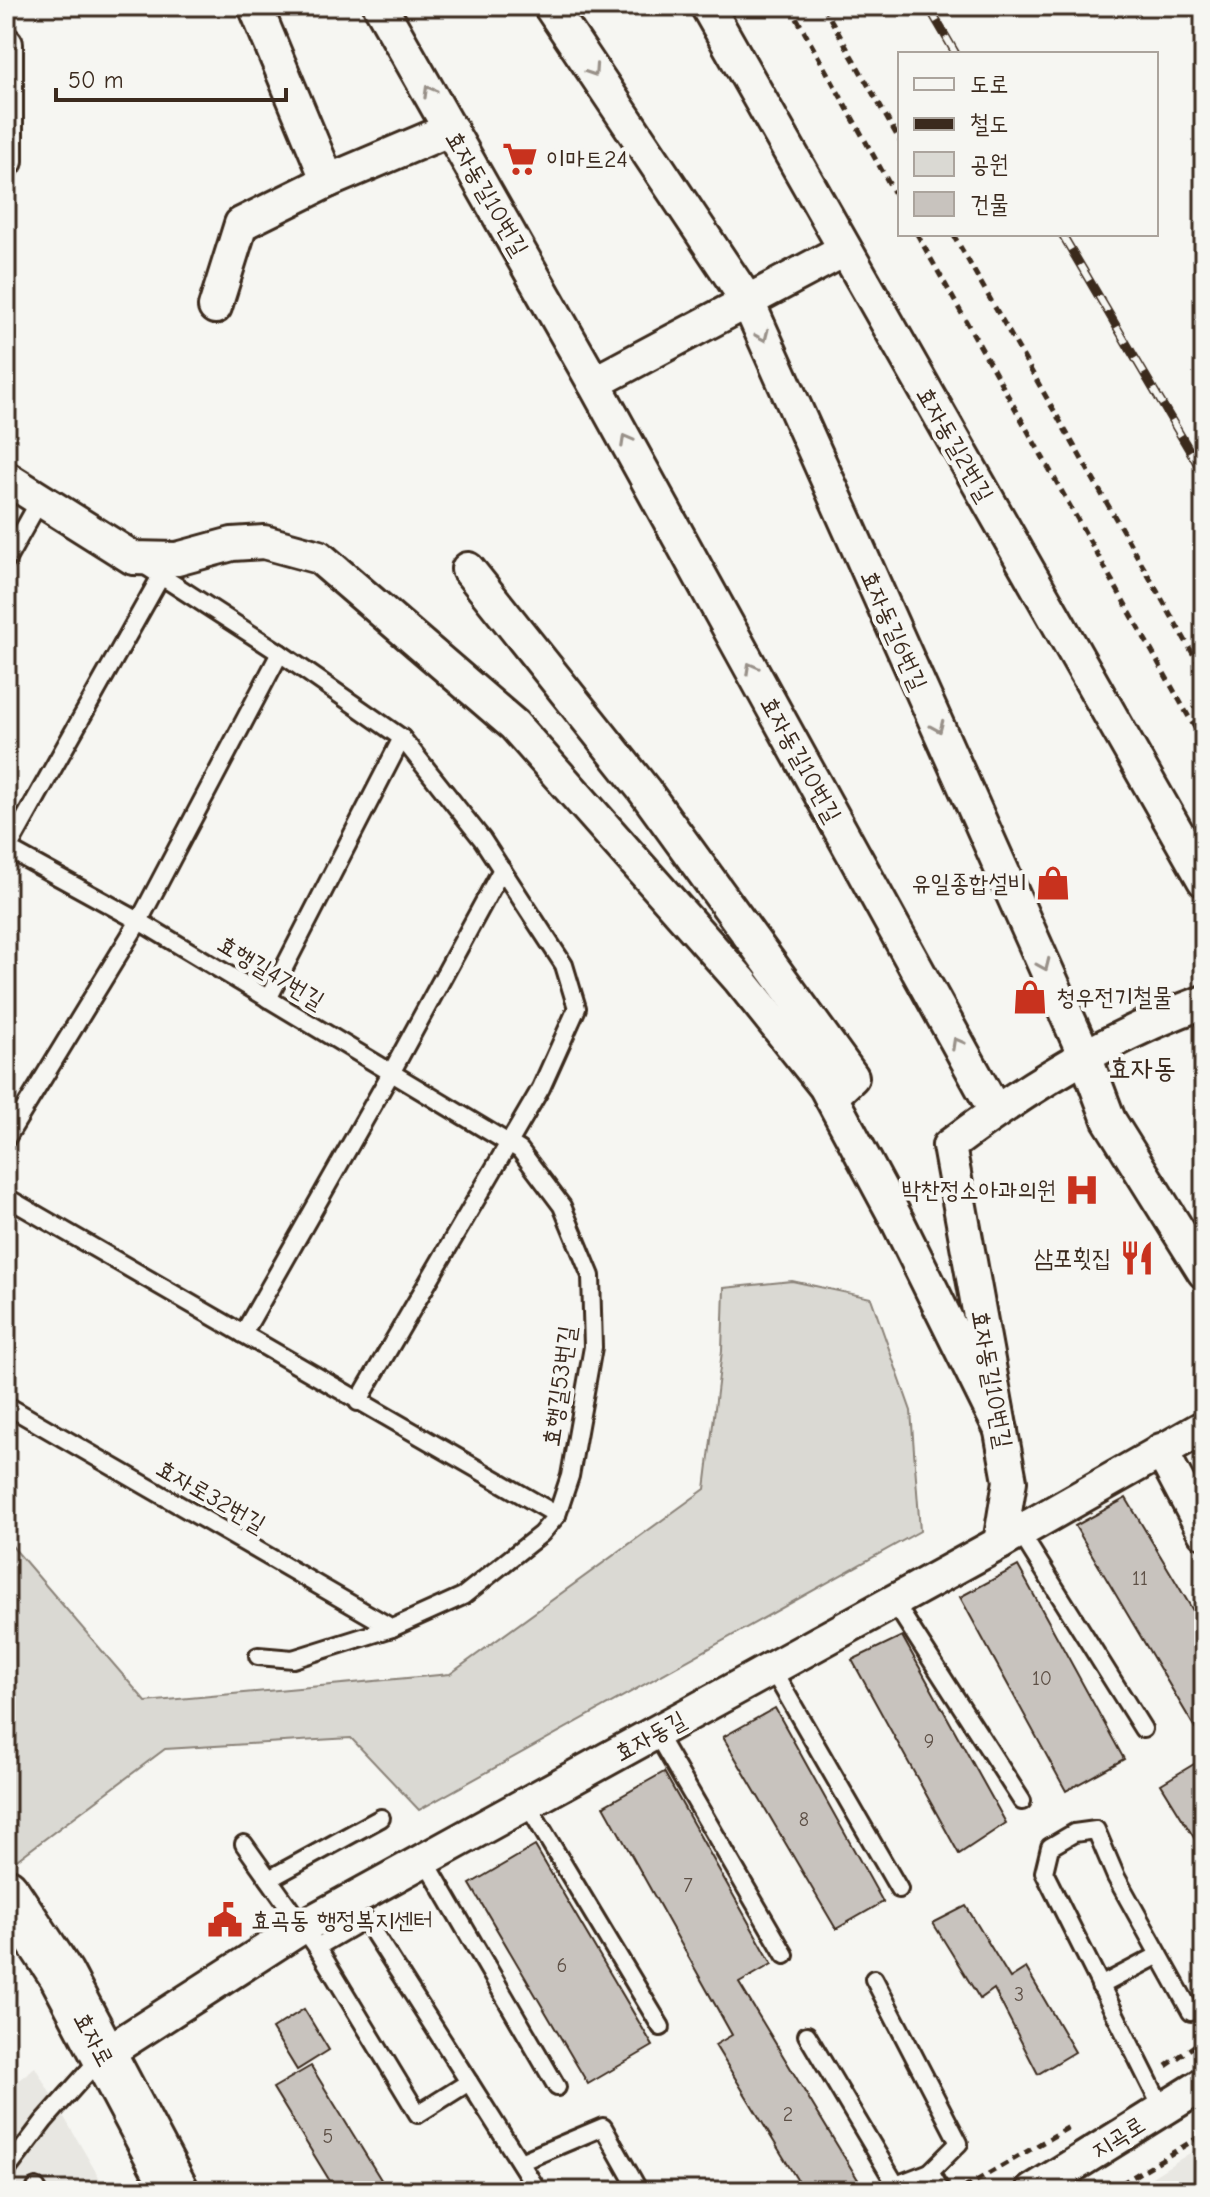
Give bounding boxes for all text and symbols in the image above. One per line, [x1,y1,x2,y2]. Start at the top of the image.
scale bar [56,52,286,102]
legend [898,52,1158,236]
one-way arrow [583,62,598,76]
text: 50 m [68,66,124,94]
text: 도로 [970,70,1009,98]
one-way arrow [423,86,439,100]
text: 철도 [970,110,1009,138]
street label: 효자동길10번길 [440,125,534,261]
supermarket icon: 이마트24 [501,140,539,178]
place label: 이마트24 [546,145,628,173]
text: 공원 [970,150,1009,178]
text: 건물 [970,190,1009,218]
one-way arrow [754,328,770,343]
street label: 효자동길2번길 [911,381,999,507]
one-way arrow [620,434,636,449]
street label: 효자동길6번길 [855,565,933,695]
one-way arrow [745,662,761,676]
street label: 효자동길10번길 [755,691,847,827]
one-way arrow [928,719,944,733]
shop icon: 유일종합설비 [1034,864,1072,902]
place label: 유일종합설비 [911,869,1027,897]
street label: 효행길47번길 [213,929,329,1015]
one-way arrow [1034,956,1050,971]
shop icon: 청우전기철물 [1011,978,1049,1016]
place label: 청우전기철물 [1056,983,1172,1011]
one-way arrow [952,1036,967,1051]
district label: 효자동 [1108,1052,1176,1084]
hospital icon: 박찬정소아과의원 [1063,1171,1101,1209]
place label: 박찬정소아과의원 [902,1176,1056,1204]
restaurant icon: 삼포횟집 [1118,1239,1156,1277]
place label: 삼포횟집 [1034,1244,1111,1272]
street label: 효자동길10번길 [966,1308,1018,1450]
street label: 효행길53번길 [537,1324,581,1448]
street label: 효자로32번길 [151,1454,271,1538]
house number: 11 [1132,1567,1148,1590]
house number: 10 [1032,1667,1052,1690]
street label: 효자동길 [609,1705,691,1767]
house number: 9 [924,1730,934,1753]
house number: 8 [799,1808,809,1831]
house number: 7 [683,1874,693,1897]
public building icon: 효곡동 행정복지센터 [206,1901,244,1939]
place label: 효곡동 행정복지센터 [251,1906,433,1934]
house number: 6 [557,1954,567,1977]
house number: 3 [1014,1983,1024,2006]
street label: 효자로 [68,2007,120,2071]
house number: 2 [783,2103,793,2126]
street label: 지곡로 [1086,2110,1150,2164]
house number: 5 [323,2125,333,2148]

